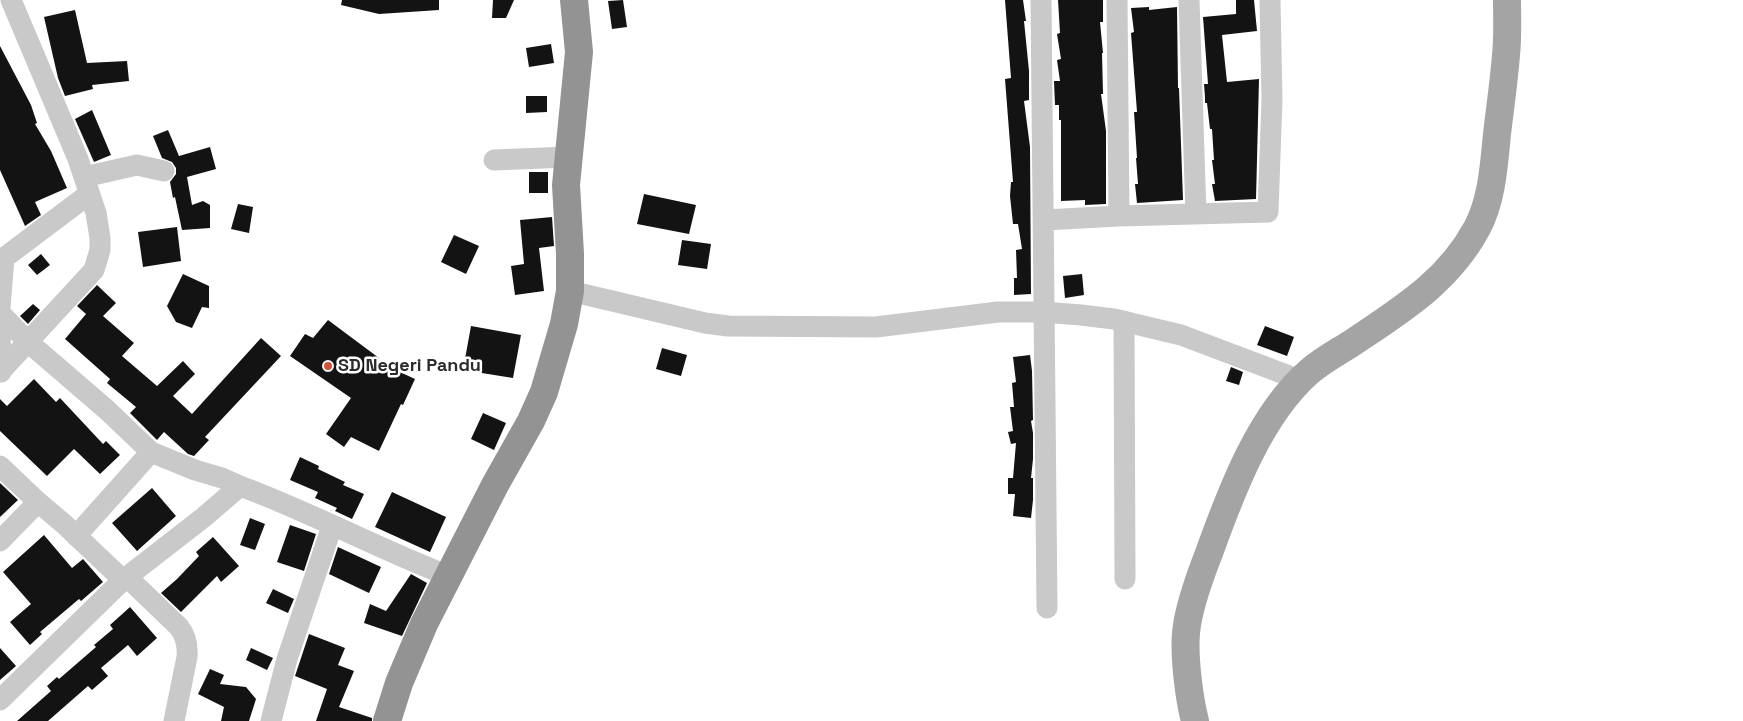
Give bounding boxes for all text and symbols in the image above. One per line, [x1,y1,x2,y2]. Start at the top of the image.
place label: SD Negeri Pandu [338,355,481,377]
marker: SD Negeri Pandu [322,360,334,372]

